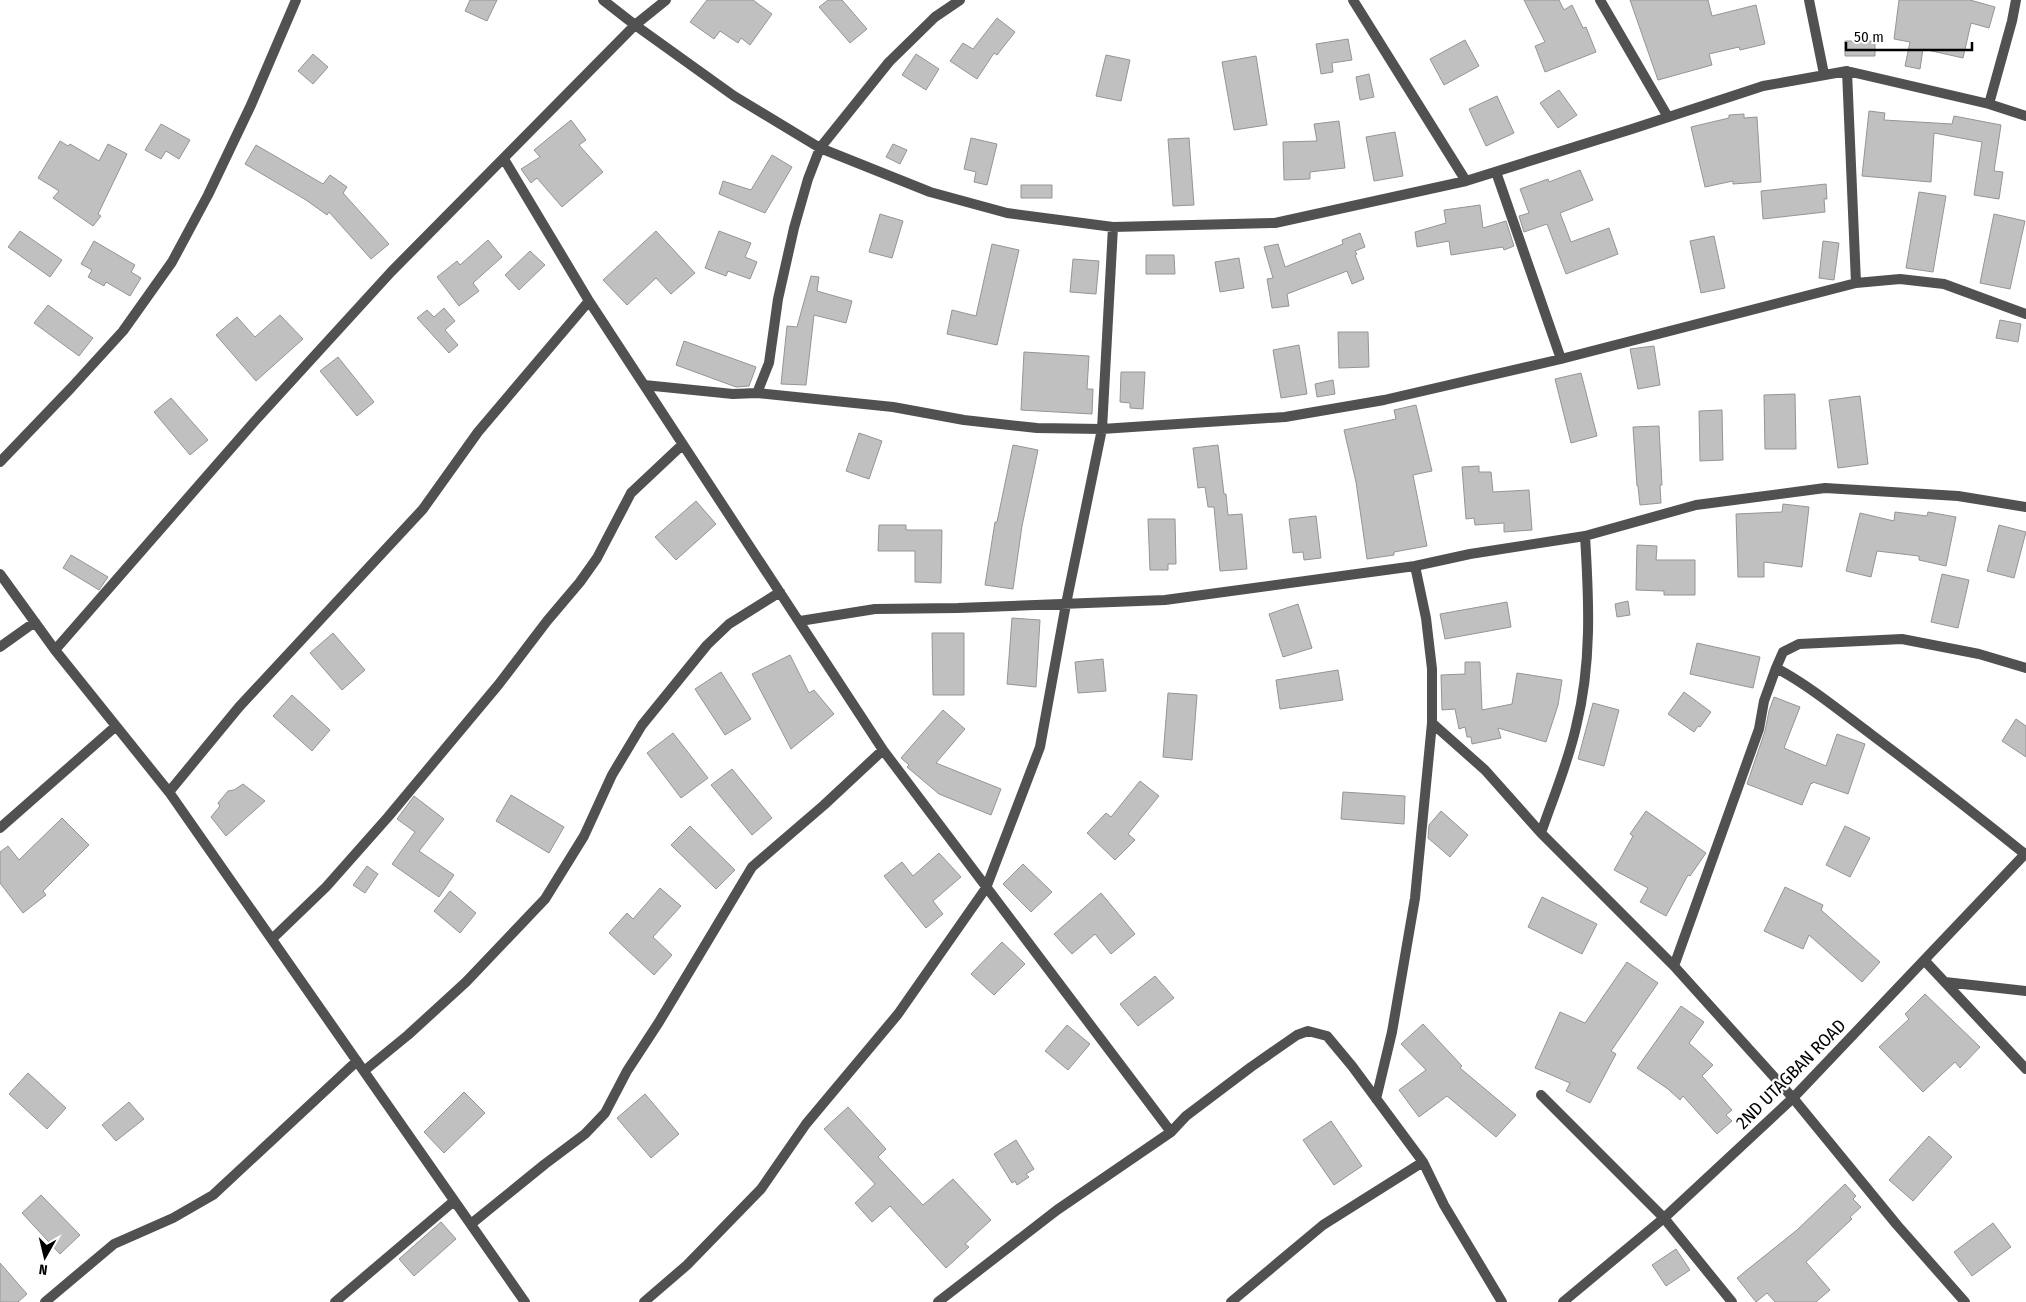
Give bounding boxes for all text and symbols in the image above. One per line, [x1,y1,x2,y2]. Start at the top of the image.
scale bar [1846,20,1972,52]
text: 50 m [1854,28,1884,46]
street label: 2ND UTAGBAN ROAD [1732,1015,1850,1133]
north arrow [20,1232,70,1282]
text: N [38,1260,49,1278]

